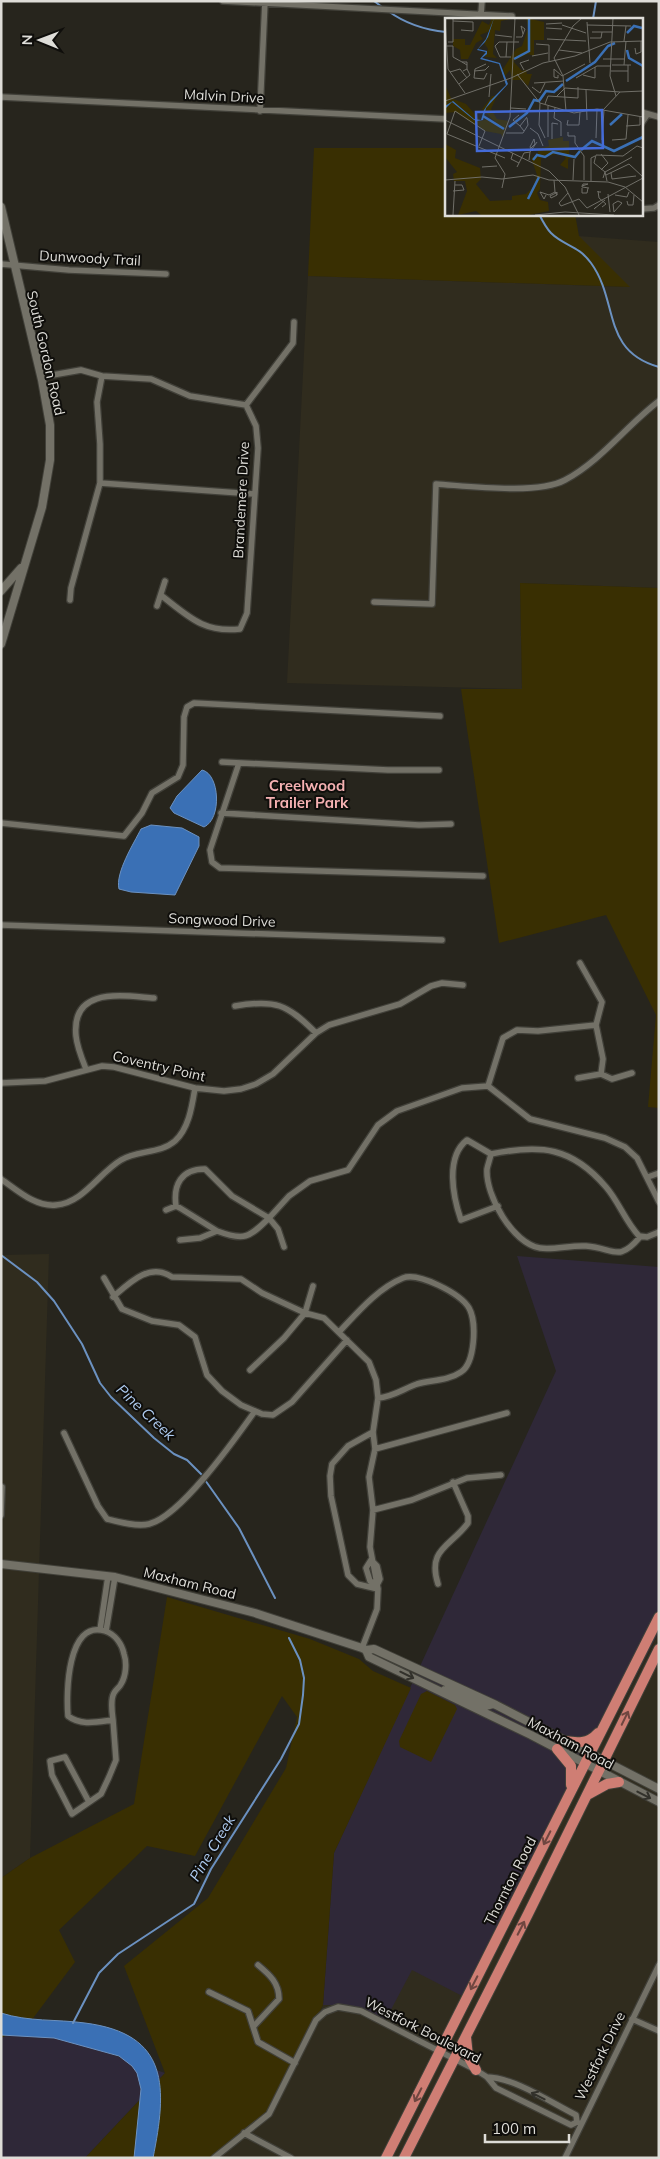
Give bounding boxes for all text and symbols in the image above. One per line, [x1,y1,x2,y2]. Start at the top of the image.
north arrow [15,15,65,65]
inset map [445,18,642,215]
text: N [18,34,36,45]
street label: Malvin Drive [183,85,265,107]
street label: Dunwoody Trail [39,246,141,270]
street label: South Gordon Road [23,289,69,417]
street label: Brandemere Drive [229,441,253,559]
district label: Creelwood Trailer Park [266,776,349,812]
street label: Songwood Drive [168,909,276,931]
street label: Coventry Point [111,1047,207,1085]
water label: Pine Creek [113,1380,180,1445]
street label: Maxham Road [142,1563,238,1603]
one-way arrow [399,1671,414,1680]
one-way arrow [620,1710,630,1725]
street label: Maxham Road [525,1713,617,1773]
one-way arrow [636,1791,651,1800]
water label: Pine Creek [185,1810,240,1885]
one-way arrow [542,1830,551,1845]
street label: Thornton Road [480,1834,540,1928]
one-way arrow [517,1921,526,1936]
one-way arrow [469,1975,478,1990]
street label: Westfork Boulevard [362,1993,484,2067]
street label: Westfork Drive [571,2009,629,2103]
one-way arrow [413,2088,423,2103]
one-way arrow [531,2091,546,2101]
scale bar [485,2112,569,2144]
text: 100 m [492,2119,536,2138]

